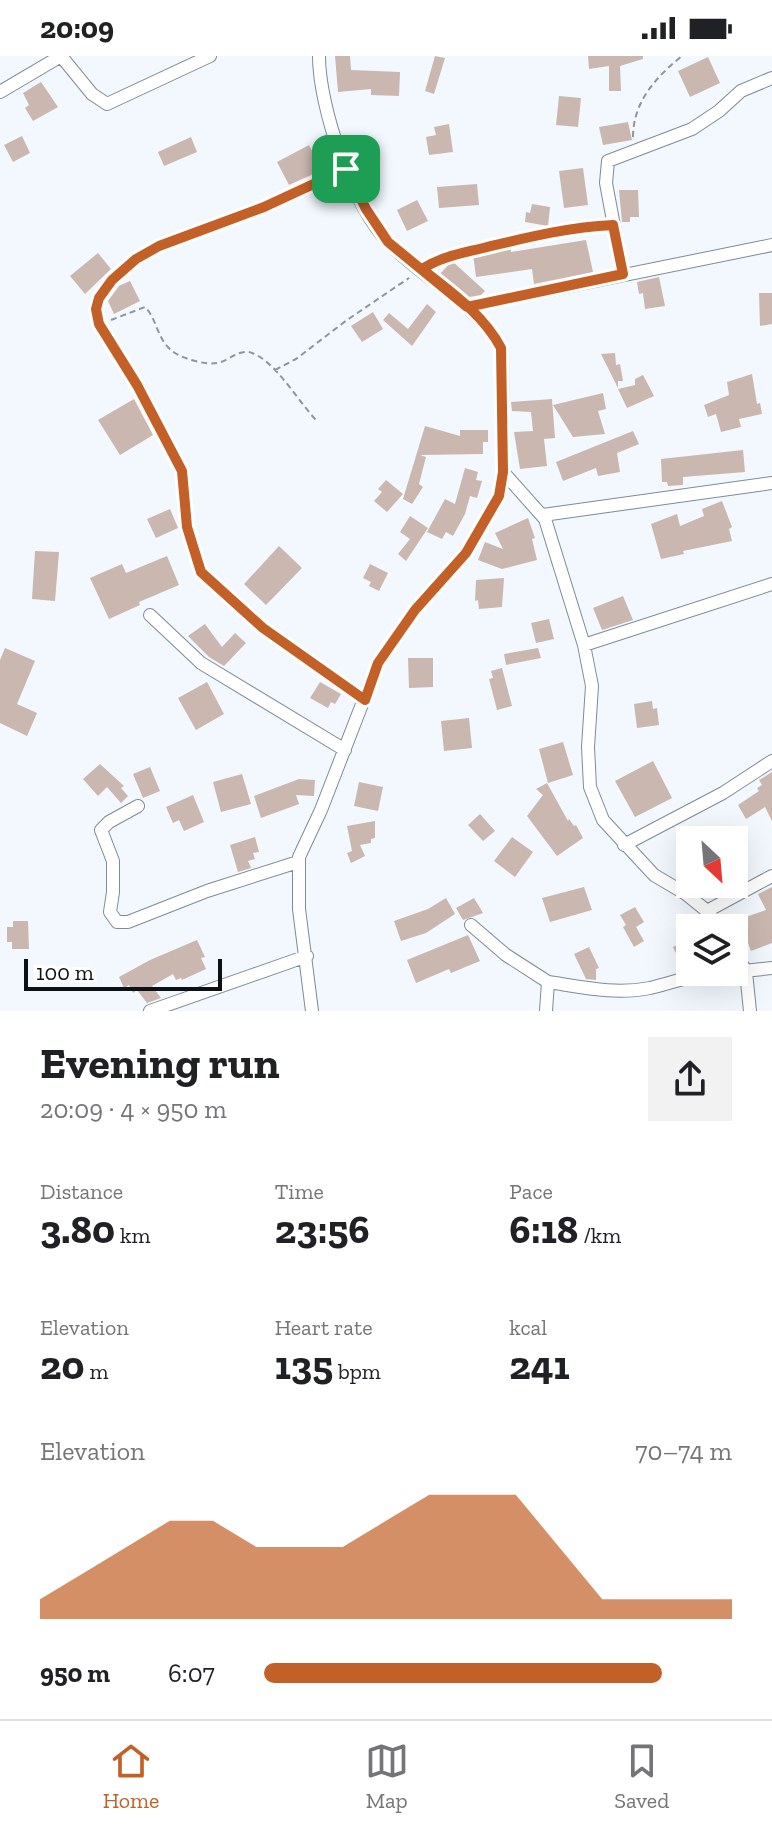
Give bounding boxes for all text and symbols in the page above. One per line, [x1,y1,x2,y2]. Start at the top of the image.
text: 20:09 [40,10,114,46]
pin [312,135,380,203]
icon: arrive [324,147,368,191]
north arrow [676,826,748,898]
map controls [676,826,748,986]
button: layers [676,914,748,986]
scale bar [24,955,222,991]
text: 100 m [36,959,94,986]
text: Evening run [40,1036,280,1089]
button: share [648,1037,732,1121]
text: 20:09 · 4 × 950 m [40,1093,227,1125]
text: Distance [40,1178,123,1205]
text: Time [275,1178,324,1205]
text: Pace [509,1178,553,1205]
text: 3.80 [40,1205,115,1253]
text: 23:56 [275,1205,370,1253]
text: 6:18 [509,1205,578,1253]
text: km [115,1222,150,1249]
text: /km [578,1222,621,1249]
text: Elevation [40,1314,129,1341]
text: Heart rate [275,1314,373,1341]
text: kcal [509,1314,547,1341]
text: 20 [40,1341,85,1389]
text: 135 [275,1341,333,1389]
text: 241 [509,1341,570,1389]
text: m [85,1358,109,1385]
text: bpm [333,1358,381,1385]
text: Elevation [40,1435,145,1467]
text: 70–74 m [635,1435,732,1467]
text: 950 m [40,1657,110,1689]
text: 6:07 [168,1657,215,1689]
tab: Home [103,1739,159,1814]
tab: Map [365,1739,409,1814]
tab: Saved [614,1739,669,1814]

